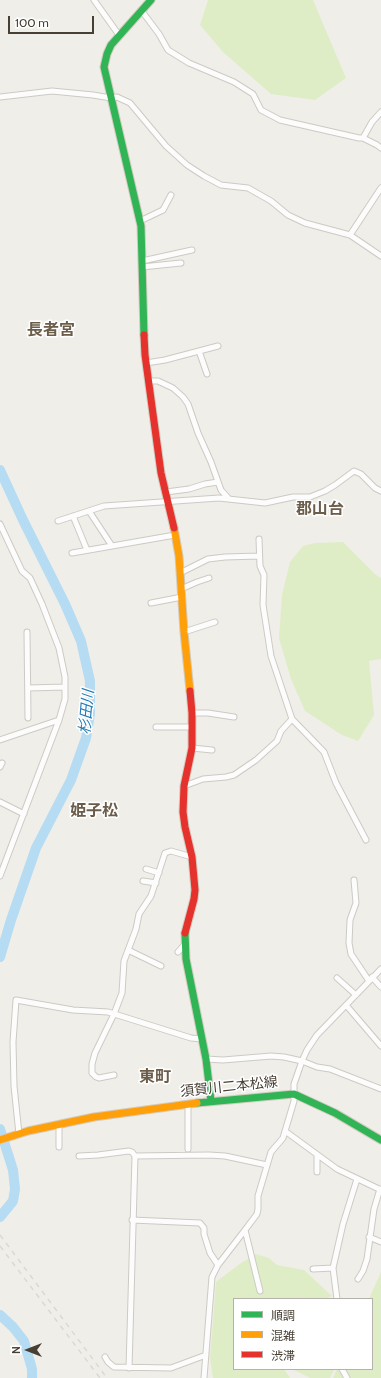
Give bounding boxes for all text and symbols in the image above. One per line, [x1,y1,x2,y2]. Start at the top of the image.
scale bar [10,8,96,34]
text: 100 m [15,15,49,30]
district label: 長者宮 [27,320,75,340]
district label: 郡山台 [296,499,344,519]
water label: 杉田川 [76,689,98,735]
district label: 姫子松 [70,801,118,821]
district label: 東町 [139,1067,171,1087]
street label: 須賀川二本松線 [179,1074,279,1100]
legend [233,1298,373,1370]
text: 順調 [271,1308,295,1323]
text: 混雑 [271,1328,295,1343]
north arrow [8,1330,48,1370]
text: N [9,1346,23,1354]
text: 渋滞 [271,1348,295,1363]

